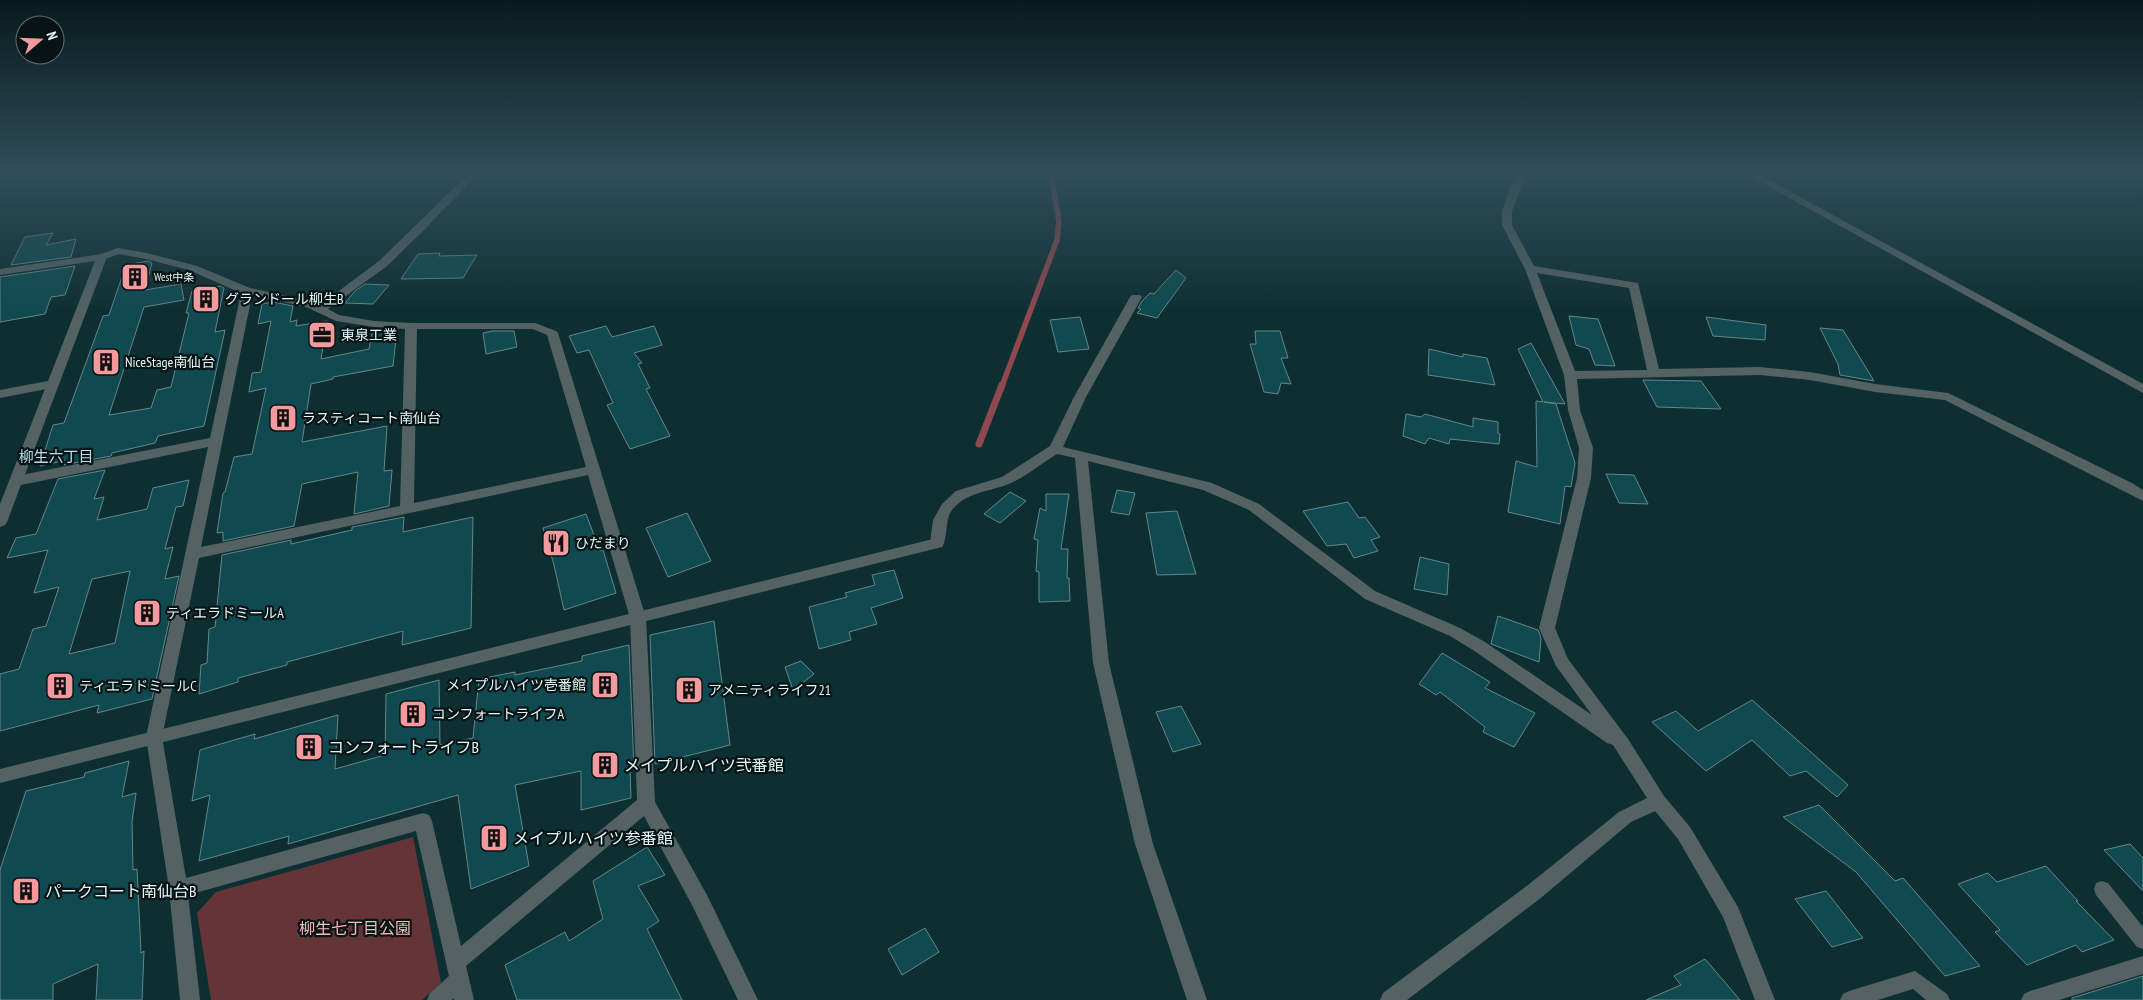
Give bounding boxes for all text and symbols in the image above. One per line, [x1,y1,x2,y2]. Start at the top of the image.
north arrow [15,15,65,65]
text: N [43,29,62,42]
building icon: West中条 [120,262,150,292]
place label: West中条 [154,270,194,284]
building icon: グランドール柳生B [191,284,221,314]
place label: グランドール柳生B [225,290,344,308]
office icon: 東泉工業 [307,320,337,350]
place label: 東泉工業 [341,326,397,344]
building icon: NiceStage南仙台 [91,347,121,377]
place label: NiceStage南仙台 [125,353,215,371]
building icon: ラスティコート南仙台 [268,403,298,433]
place label: ラスティコート南仙台 [302,409,441,427]
district label: 柳生六丁目 [18,447,94,466]
restaurant icon: ひだまり [541,528,571,558]
place label: ひだまり [575,534,631,552]
building icon: ティエラドミールA [132,598,162,628]
place label: ティエラドミールA [166,604,284,622]
building icon: メイプルハイツ壱番館 [590,670,620,700]
building icon: ティエラドミールC [45,671,75,701]
building icon: アメニティライフ21 [674,675,704,705]
place label: メイプルハイツ壱番館 [446,676,586,694]
place label: ティエラドミールC [79,677,197,695]
place label: アメニティライフ21 [708,681,831,699]
building icon: コンフォートライフA [398,699,428,729]
place label: コンフォートライフA [432,705,565,723]
building icon: コンフォートライフB [294,732,324,762]
place label: コンフォートライフB [328,737,479,757]
building icon: メイプルハイツ弐番館 [590,750,620,780]
place label: メイプルハイツ弐番館 [624,755,784,775]
building icon: メイプルハイツ参番館 [479,823,509,853]
place label: メイプルハイツ参番館 [513,828,673,848]
building icon: パークコート南仙台B [11,876,41,906]
place label: パークコート南仙台B [45,881,197,901]
park label: 柳生七丁目公園 [299,918,411,938]

